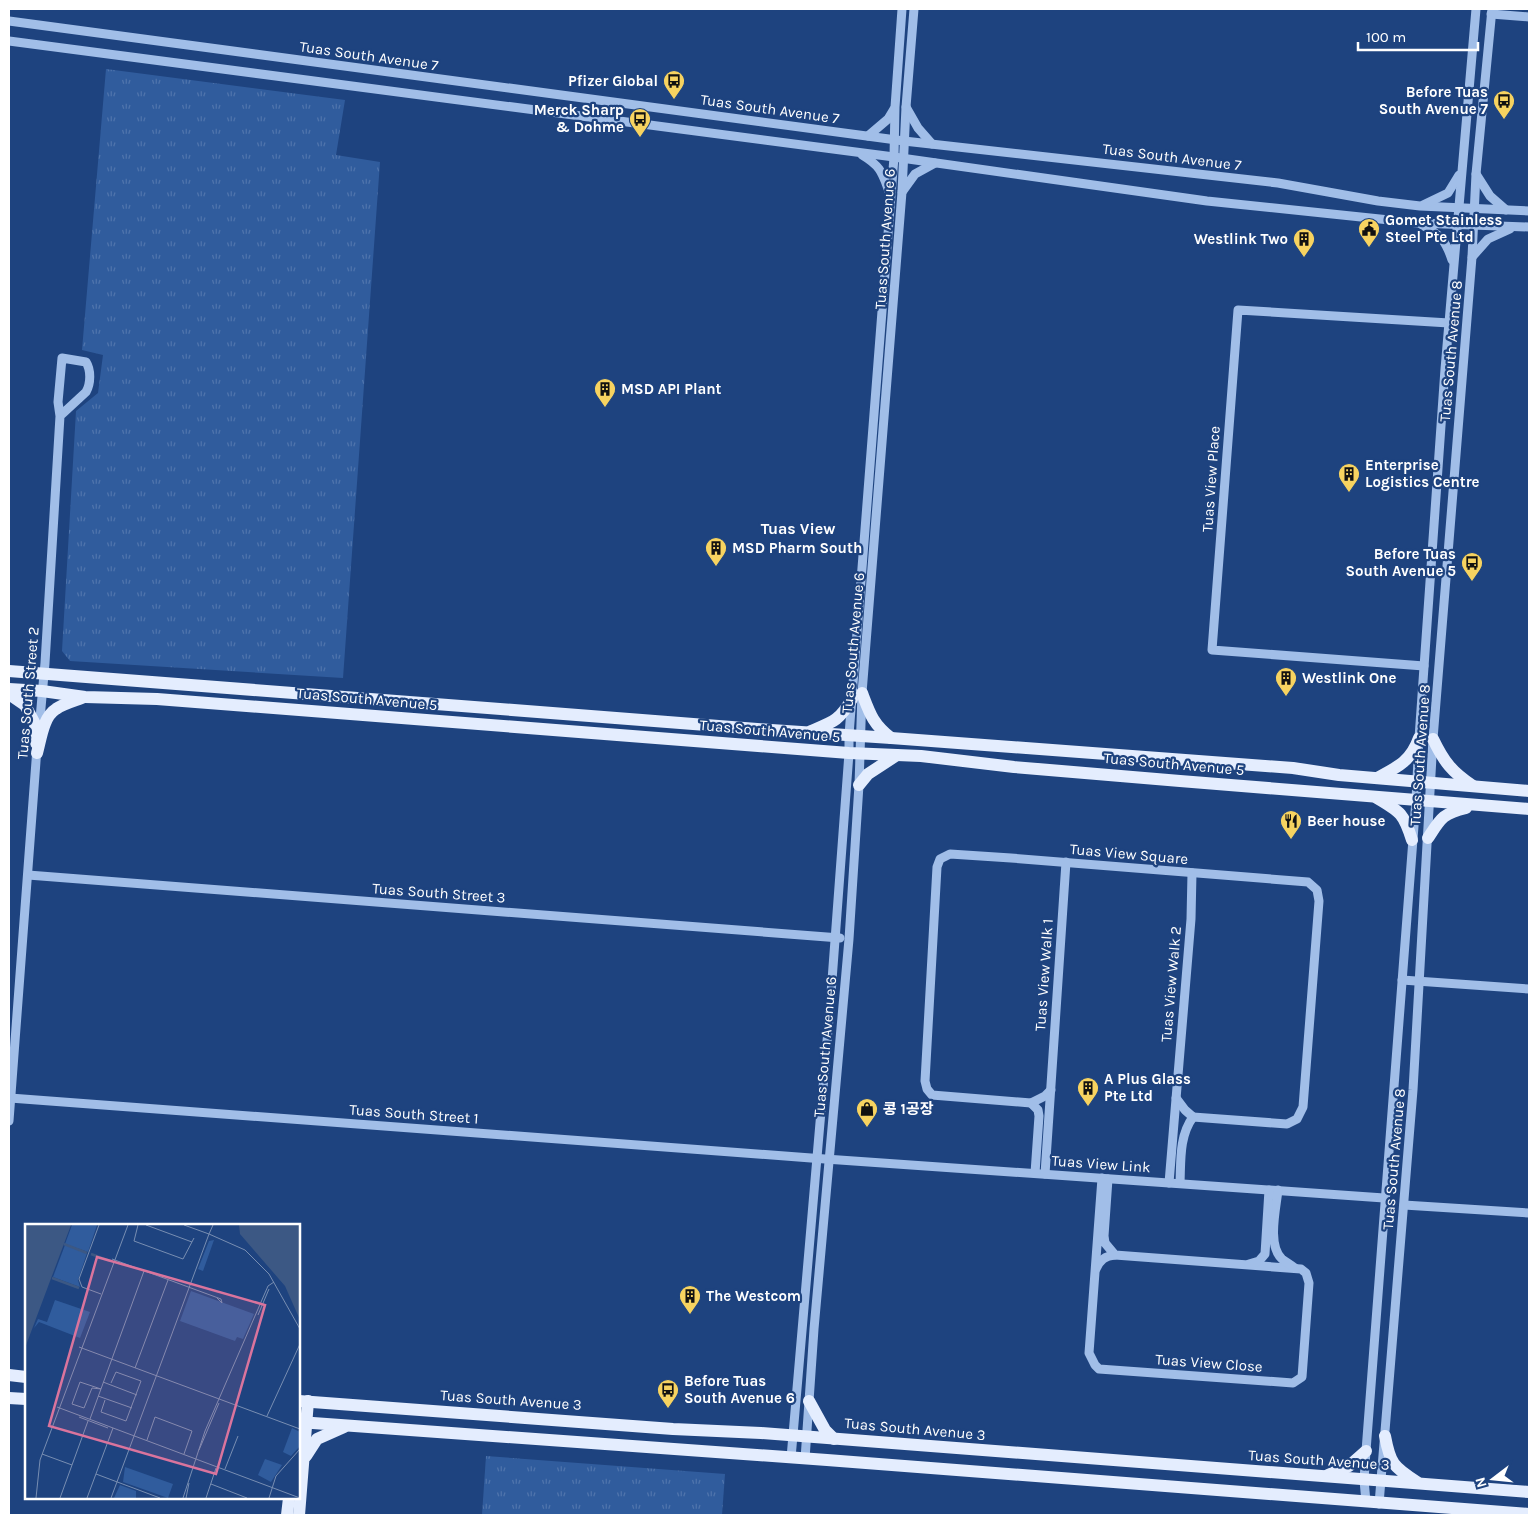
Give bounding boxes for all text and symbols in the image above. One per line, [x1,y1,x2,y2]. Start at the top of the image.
scale bar [1358,20,1478,52]
text: 100 m [1366,28,1406,46]
street label: Tuas South Avenue 7 [299,37,439,75]
bus stop icon: Pfizer Global [662,69,686,100]
place label: Pfizer Global [568,72,658,90]
place label: Before Tuas South Avenue 7 [1379,83,1489,118]
bus stop icon: Before Tuas South Avenue 7 [1492,89,1516,120]
street label: Tuas South Avenue 7 [700,90,840,128]
place label: Merck Sharp & Dohme [534,101,624,136]
bus stop icon: Merck Sharp & Dohme [628,107,652,138]
street label: Tuas South Avenue 7 [1102,140,1242,174]
street label: Tuas South Avenue 6 [871,168,899,310]
place label: Gomet Stainless Steel Pte Ltd [1385,211,1502,246]
public building icon: Gomet Stainless Steel Pte Ltd [1357,217,1381,248]
building icon: Westlink Two [1292,227,1316,258]
place label: Westlink Two [1194,230,1288,248]
street label: Tuas South Avenue 8 [1436,279,1466,423]
building icon: MSD API Plant [593,377,617,408]
place label: MSD API Plant [621,380,722,398]
street label: Tuas View Place [1198,425,1224,533]
place label: Enterprise Logistics Centre [1365,456,1480,491]
building icon: Enterprise Logistics Centre [1337,462,1361,493]
district label: Tuas View [761,519,835,538]
building icon: MSD Pharm South [704,536,728,567]
place label: MSD Pharm South [732,539,862,557]
place label: Before Tuas South Avenue 5 [1345,545,1456,580]
bus stop icon: Before Tuas South Avenue 5 [1460,551,1484,582]
street label: Tuas South Avenue 6 [838,572,868,714]
street label: Tuas South Street 2 [13,626,43,760]
building icon: Westlink One [1274,666,1298,697]
place label: Westlink One [1302,669,1396,687]
street label: Tuas South Avenue 5 [296,684,438,714]
street label: Tuas South Avenue 8 [1406,684,1434,826]
street label: Tuas South Avenue 5 [699,716,841,746]
street label: Tuas South Avenue 5 [1103,749,1245,779]
restaurant icon: Beer house [1279,809,1303,840]
place label: Beer house [1307,812,1385,830]
street label: Tuas View Square [1069,840,1189,868]
street label: Tuas South Street 3 [372,879,506,907]
street label: Tuas View Walk 1 [1031,918,1057,1032]
street label: Tuas View Walk 2 [1157,925,1185,1043]
street label: Tuas South Avenue 6 [810,976,840,1118]
place label: A Plus Glass Pte Ltd [1104,1070,1191,1105]
building icon: A Plus Glass Pte Ltd [1076,1076,1100,1107]
street label: Tuas South Avenue 8 [1379,1087,1409,1231]
shop icon: 콩 1공장 [855,1097,879,1128]
place label: 콩 1공장 [883,1100,934,1118]
street label: Tuas South Street 1 [349,1101,479,1127]
street label: Tuas View Link [1051,1152,1151,1176]
inset map [25,1224,300,1499]
building icon: The Westcom [678,1284,702,1315]
place label: The Westcom [706,1287,801,1305]
street label: Tuas View Close [1155,1350,1263,1376]
place label: Before Tuas South Avenue 6 [684,1372,795,1407]
bus stop icon: Before Tuas South Avenue 6 [656,1378,680,1409]
street label: Tuas South Avenue 3 [440,1386,582,1414]
street label: Tuas South Avenue 3 [844,1414,986,1444]
street label: Tuas South Avenue 3 [1248,1446,1390,1474]
north arrow [1468,1454,1518,1504]
text: N [1471,1475,1491,1490]

